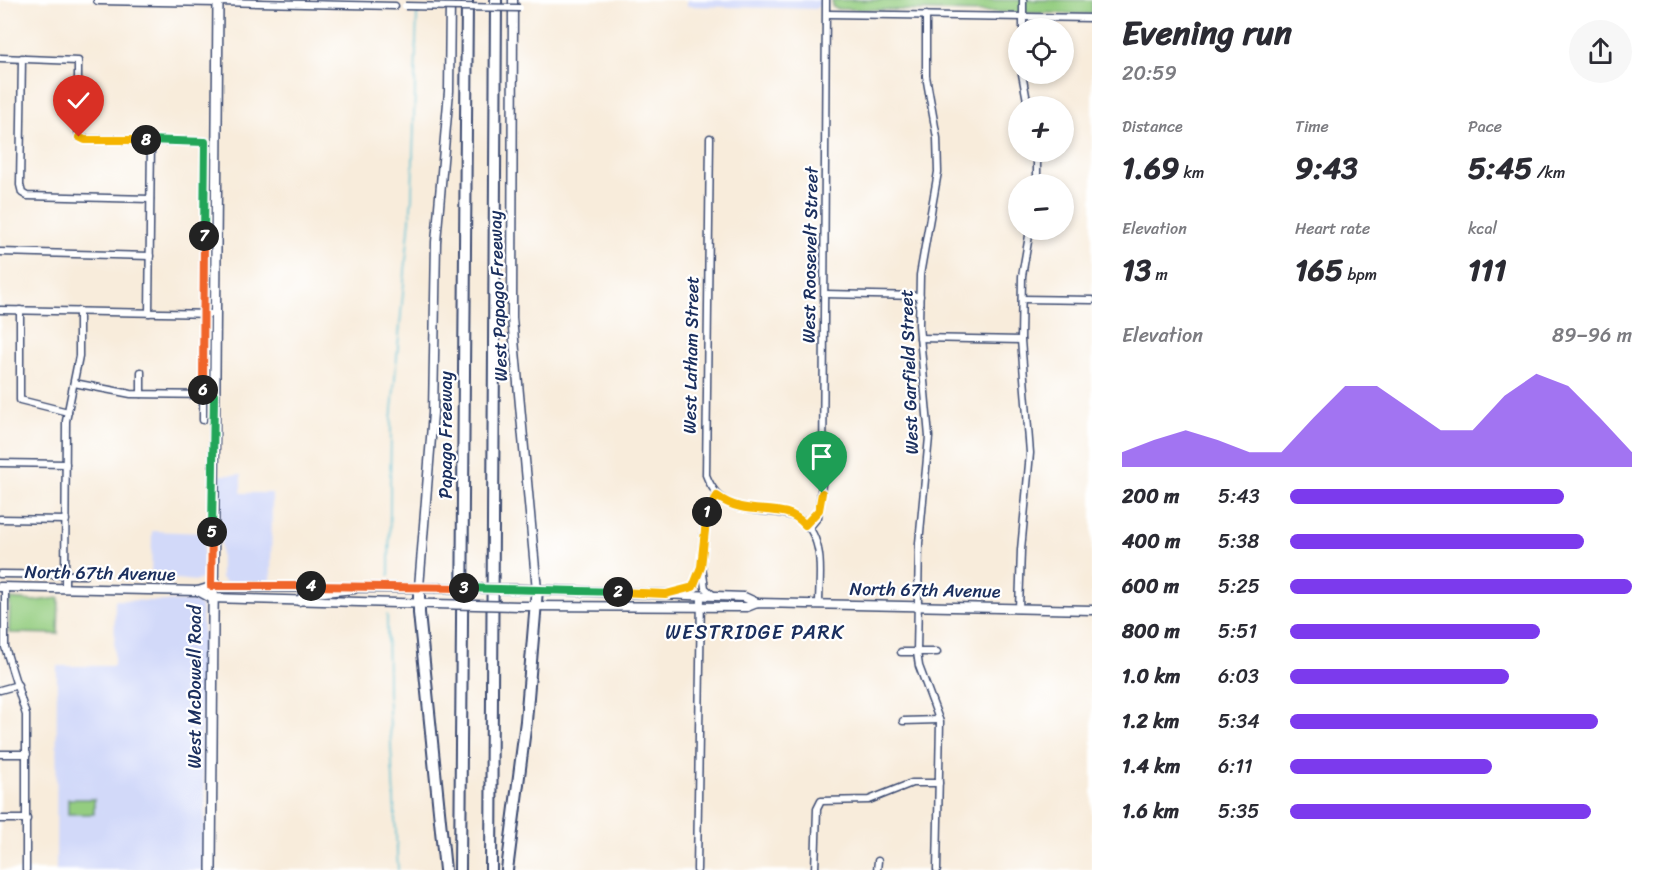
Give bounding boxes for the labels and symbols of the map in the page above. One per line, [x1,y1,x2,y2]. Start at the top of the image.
pin [53,75,104,137]
pin: 8 [131,125,161,155]
street label: West Roosevelt Street [792,166,828,344]
street label: West Papago Freeway [479,209,517,382]
pin: 7 [189,221,219,251]
street label: West Latham Street [674,276,708,434]
street label: West Garfield Street [890,289,928,455]
street label: Papago Freeway [430,371,462,499]
pin: 6 [188,375,218,405]
pin [796,431,847,493]
pin: 1 [692,497,722,527]
pin: 5 [197,517,227,547]
street label: North 67th Avenue [24,556,176,590]
pin: 4 [296,571,326,601]
pin: 3 [449,573,479,603]
street label: North 67th Avenue [849,573,1001,607]
pin: 2 [603,577,633,607]
street label: West McDowell Road [179,604,211,769]
district label: WESTRIDGE PARK [665,615,845,650]

